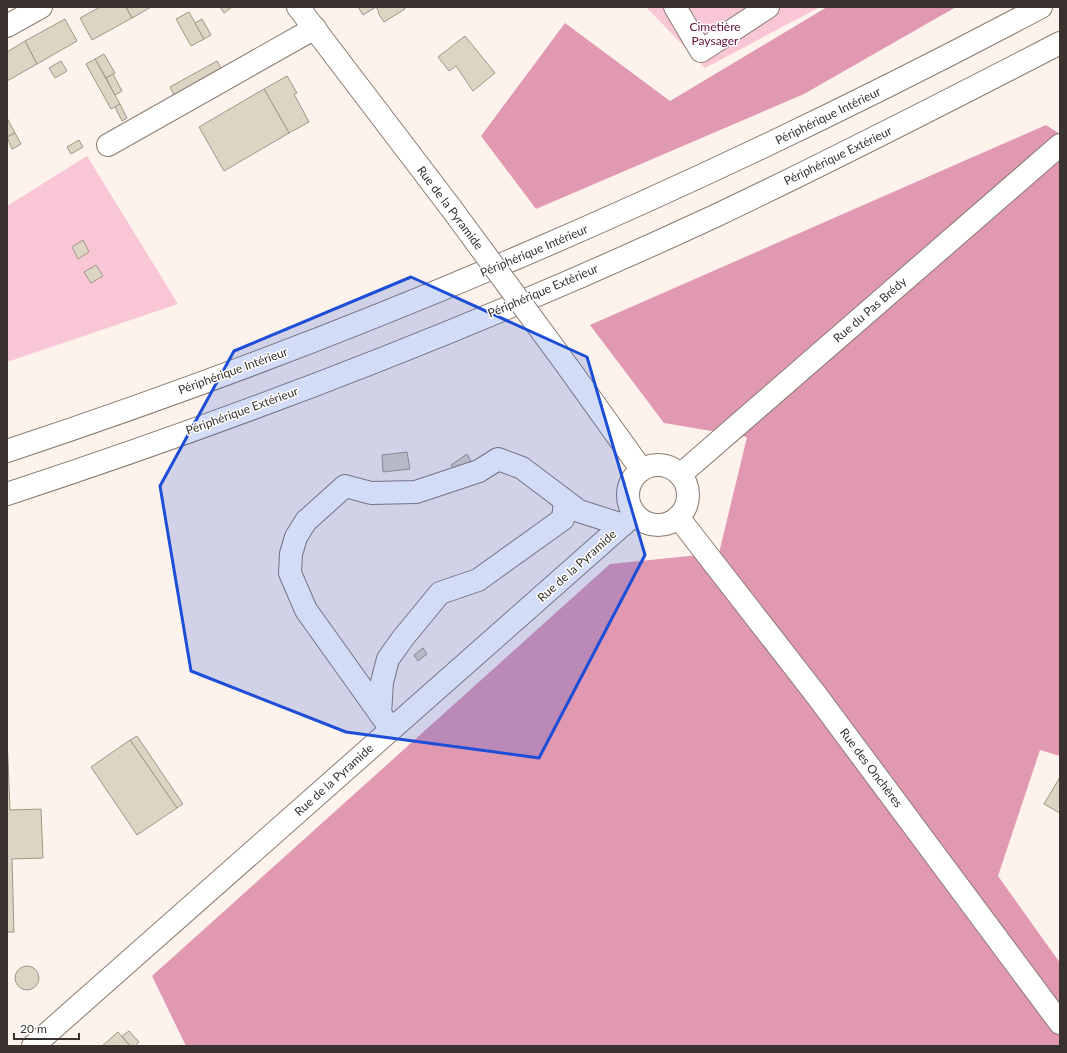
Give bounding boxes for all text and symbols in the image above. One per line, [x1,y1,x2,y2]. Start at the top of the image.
park label: Cimetière Paysager [689,19,741,48]
street label: Périphérique Intérieur [773,83,884,148]
street label: Périphérique Extérieur [781,123,895,188]
street label: Rue de la Pyramide [414,163,487,252]
street label: Périphérique Intérieur [478,221,590,280]
street label: Périphérique Extérieur [485,260,601,321]
street label: Rue du Pas Brédy [830,273,910,345]
street label: Périphérique Intérieur [176,344,290,397]
street label: Périphérique Extérieur [184,383,301,438]
street label: Rue de la Pyramide [534,526,619,605]
street label: Rue des Onchères [837,725,906,810]
street label: Rue de la Pyramide [291,740,376,819]
scale bar [14,1015,79,1041]
text: 20 m [20,1021,47,1036]

